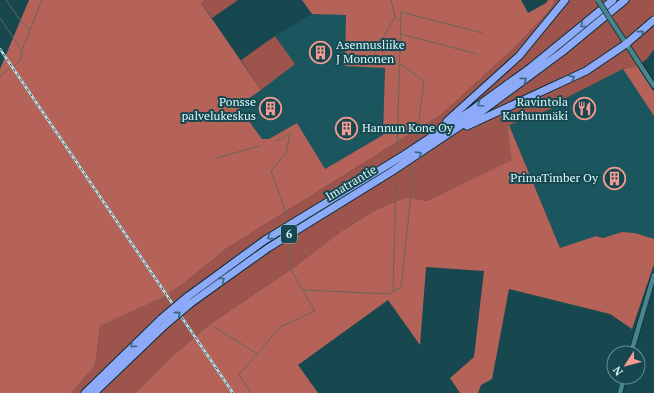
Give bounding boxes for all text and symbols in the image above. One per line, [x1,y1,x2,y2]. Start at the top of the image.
one-way arrow [581,20,588,27]
one-way arrow [636,30,643,37]
place label: Asennusliike J Mononen [336,37,405,66]
building icon: Asennusliike J Mononen [307,39,333,65]
one-way arrow [567,75,575,83]
one-way arrow [520,78,527,85]
place label: Ponsse palvelukeskus [182,94,256,123]
place label: Ravintola Karhunmäki [502,94,568,123]
building icon: Ponsse palvelukeskus [258,96,284,122]
restaurant icon: Ravintola Karhunmäki [571,96,597,122]
one-way arrow [477,99,484,107]
building icon: Hannun Kone Oy [334,115,360,141]
place label: Hannun Kone Oy [362,120,454,135]
one-way arrow [415,151,422,158]
street label: Imatrantie [322,161,379,204]
building icon: PrimaTimber Oy [601,165,627,191]
place label: PrimaTimber Oy [510,170,599,185]
road number: 6 [281,225,297,243]
one-way arrow [267,232,274,239]
one-way arrow [218,278,225,285]
one-way arrow [174,312,181,319]
one-way arrow [130,341,138,348]
north arrow [606,345,646,385]
text: N [609,363,626,378]

